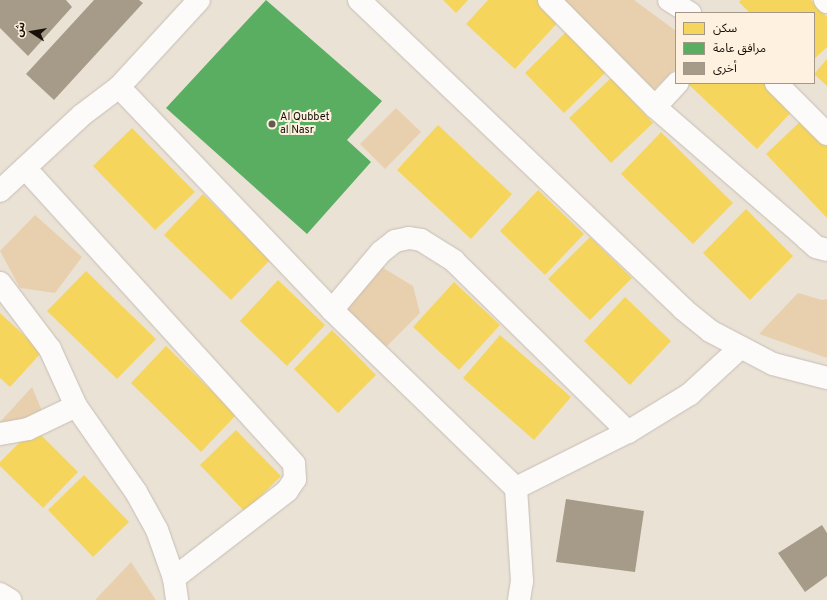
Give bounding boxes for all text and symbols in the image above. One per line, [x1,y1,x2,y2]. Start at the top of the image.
north arrow [12,12,52,52]
legend [675,12,815,84]
text: ش [12,21,29,38]
text: سكن [713,21,737,37]
text: مرافق عامة [713,41,766,57]
text: أخرى [713,61,737,77]
place label: Al Qubbet al Nasr [280,111,330,137]
marker: Al Qubbet al Nasr [267,119,277,129]

